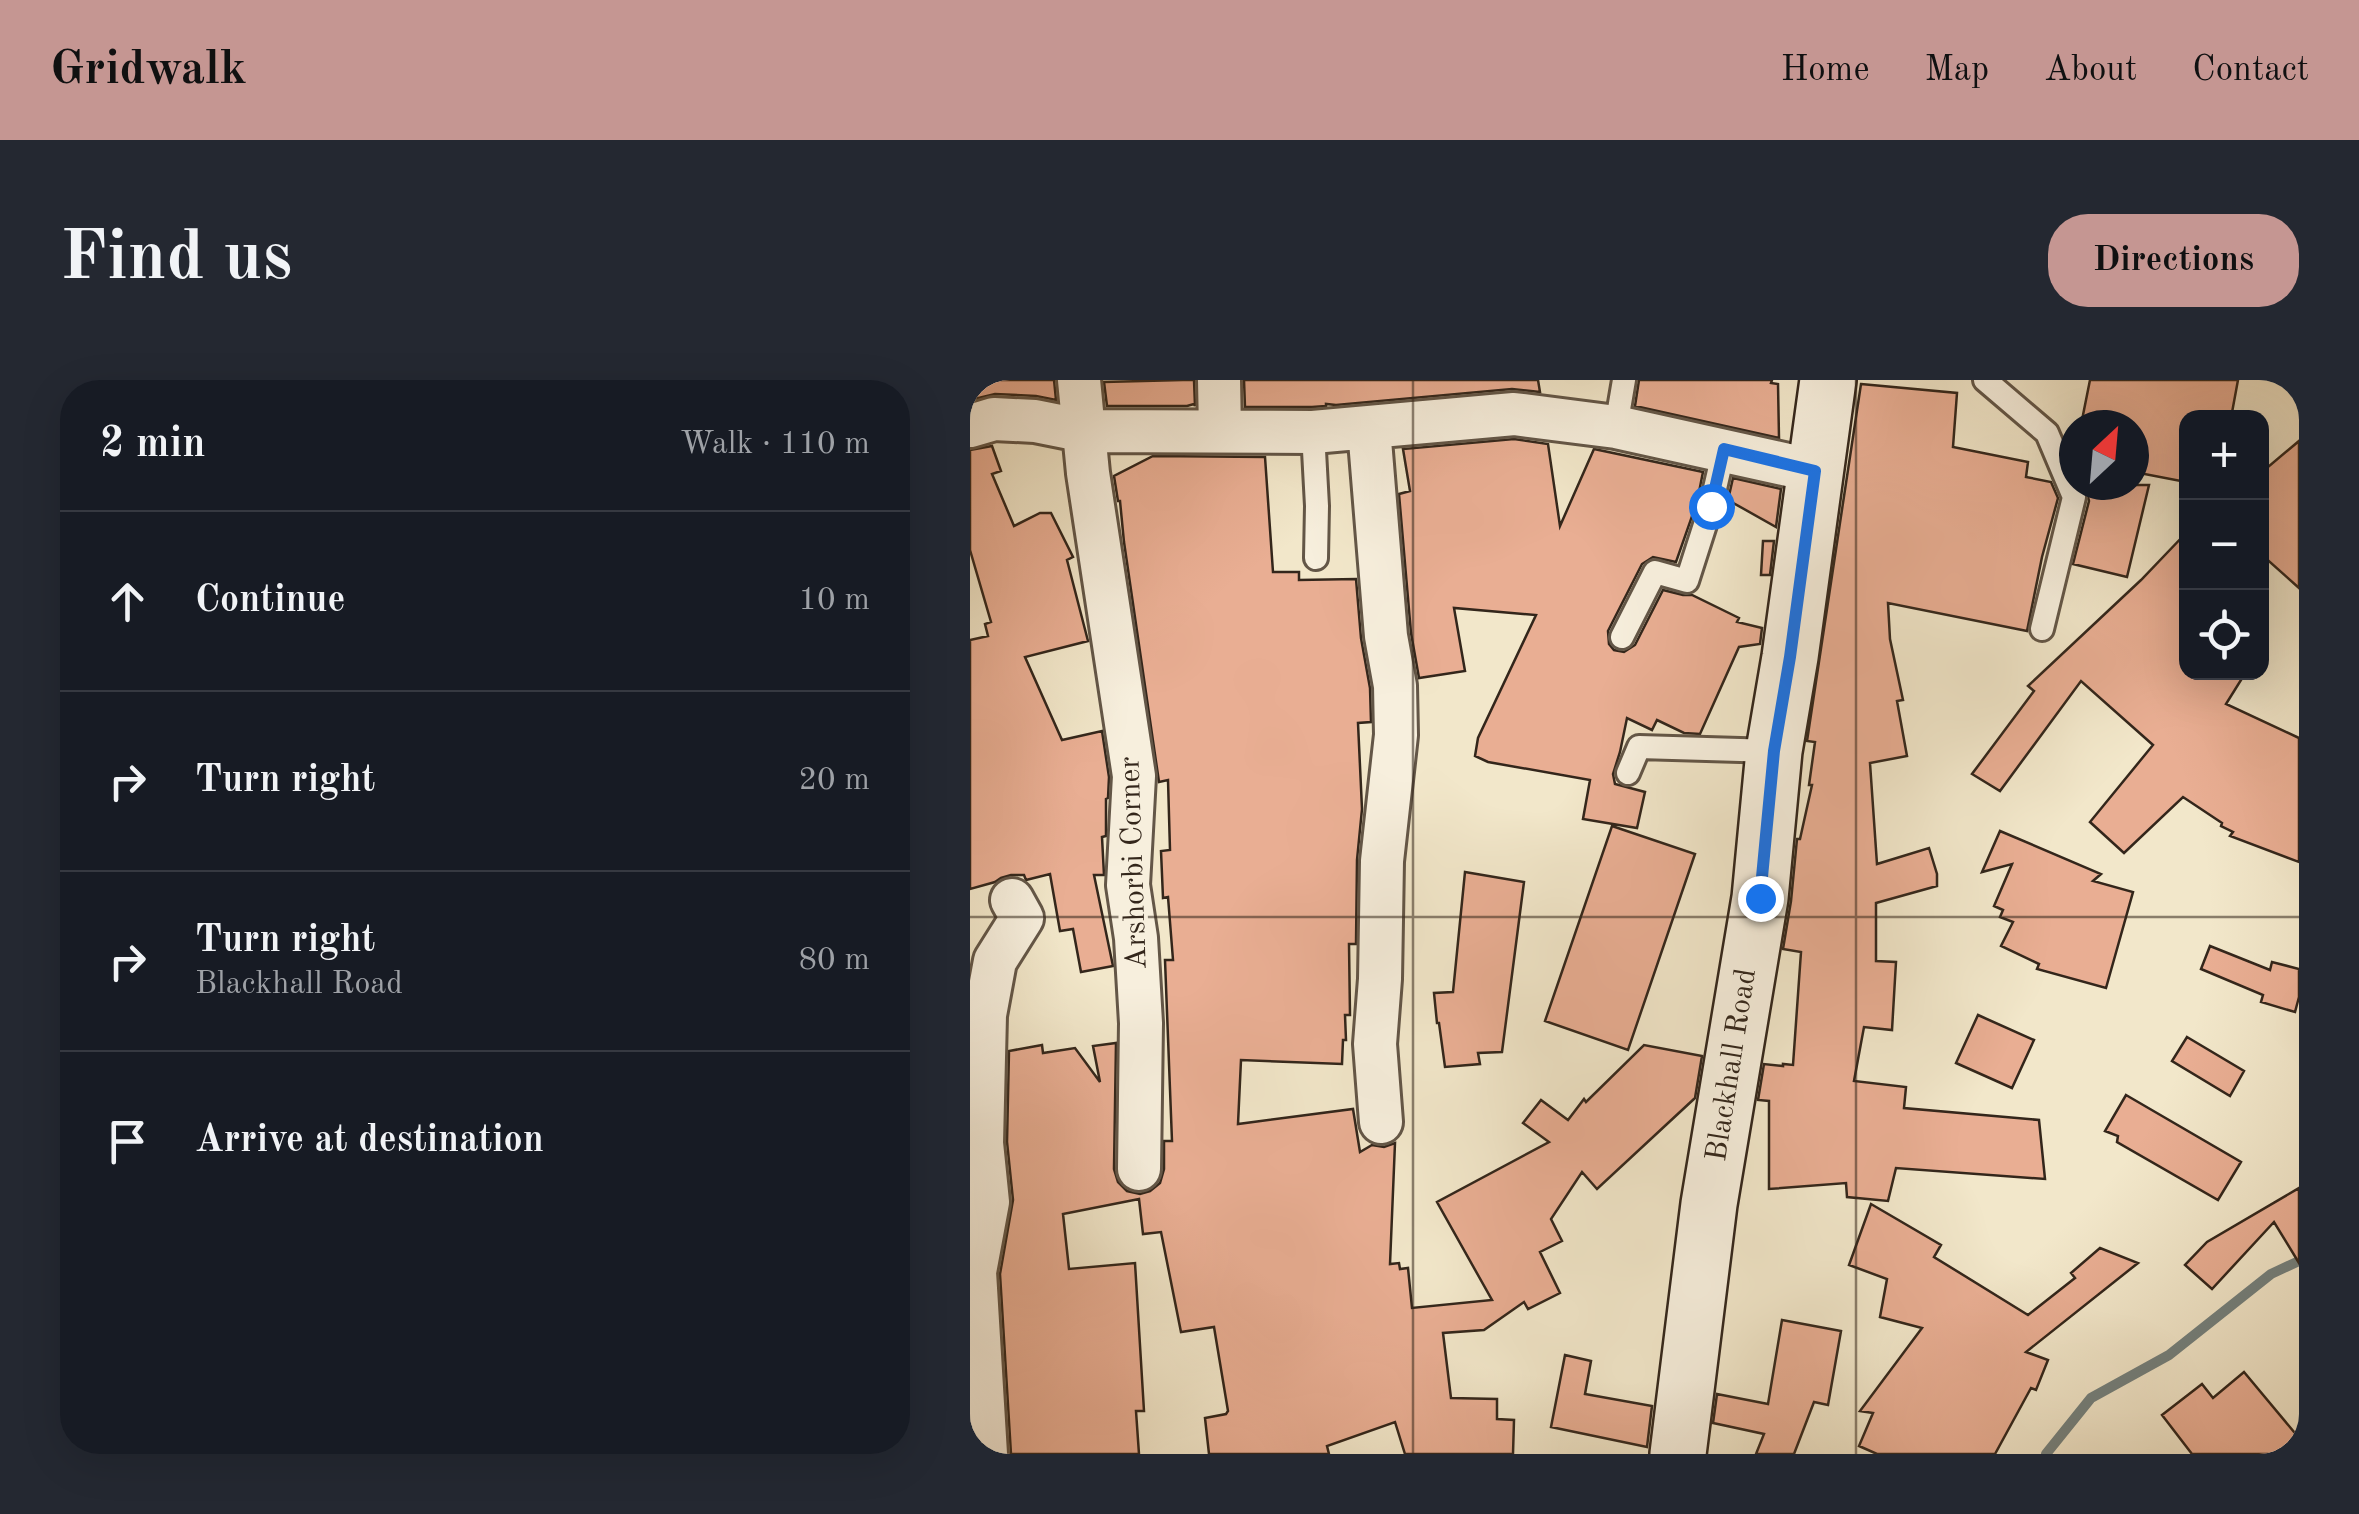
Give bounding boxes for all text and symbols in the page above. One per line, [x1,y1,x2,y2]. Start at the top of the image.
text: Gridwalk [50,46,247,94]
text: Home [1781,53,1870,88]
text: Map [1925,53,1989,88]
text: About [2044,53,2137,88]
text: Contact [2192,53,2309,88]
button: Directions [2048,214,2299,307]
text: Find us [60,225,292,295]
north arrow [2059,410,2149,500]
map controls [2179,410,2269,680]
button: + [2179,410,2269,500]
text: 2 min [100,424,206,466]
text: Walk · 110 m [680,429,870,461]
route start [1689,484,1735,530]
button: − [2179,500,2269,590]
icon: ahead [100,574,155,629]
text: Continue [195,582,345,620]
text: 10 m [799,585,870,617]
button: locate [2179,590,2269,680]
icon: right [100,754,155,809]
street label: Arshorbi Corner [1115,756,1153,970]
text: Turn right [195,762,375,800]
text: 20 m [799,765,870,797]
route end [1738,876,1784,922]
text: Turn right [195,922,375,960]
icon: right [100,934,155,989]
text: 80 m [799,945,870,977]
street label: Blackhall Road [1702,966,1762,1164]
text: Blackhall Road [195,969,403,1001]
icon: arrive [100,1114,155,1169]
text: Arrive at destination [195,1122,544,1160]

